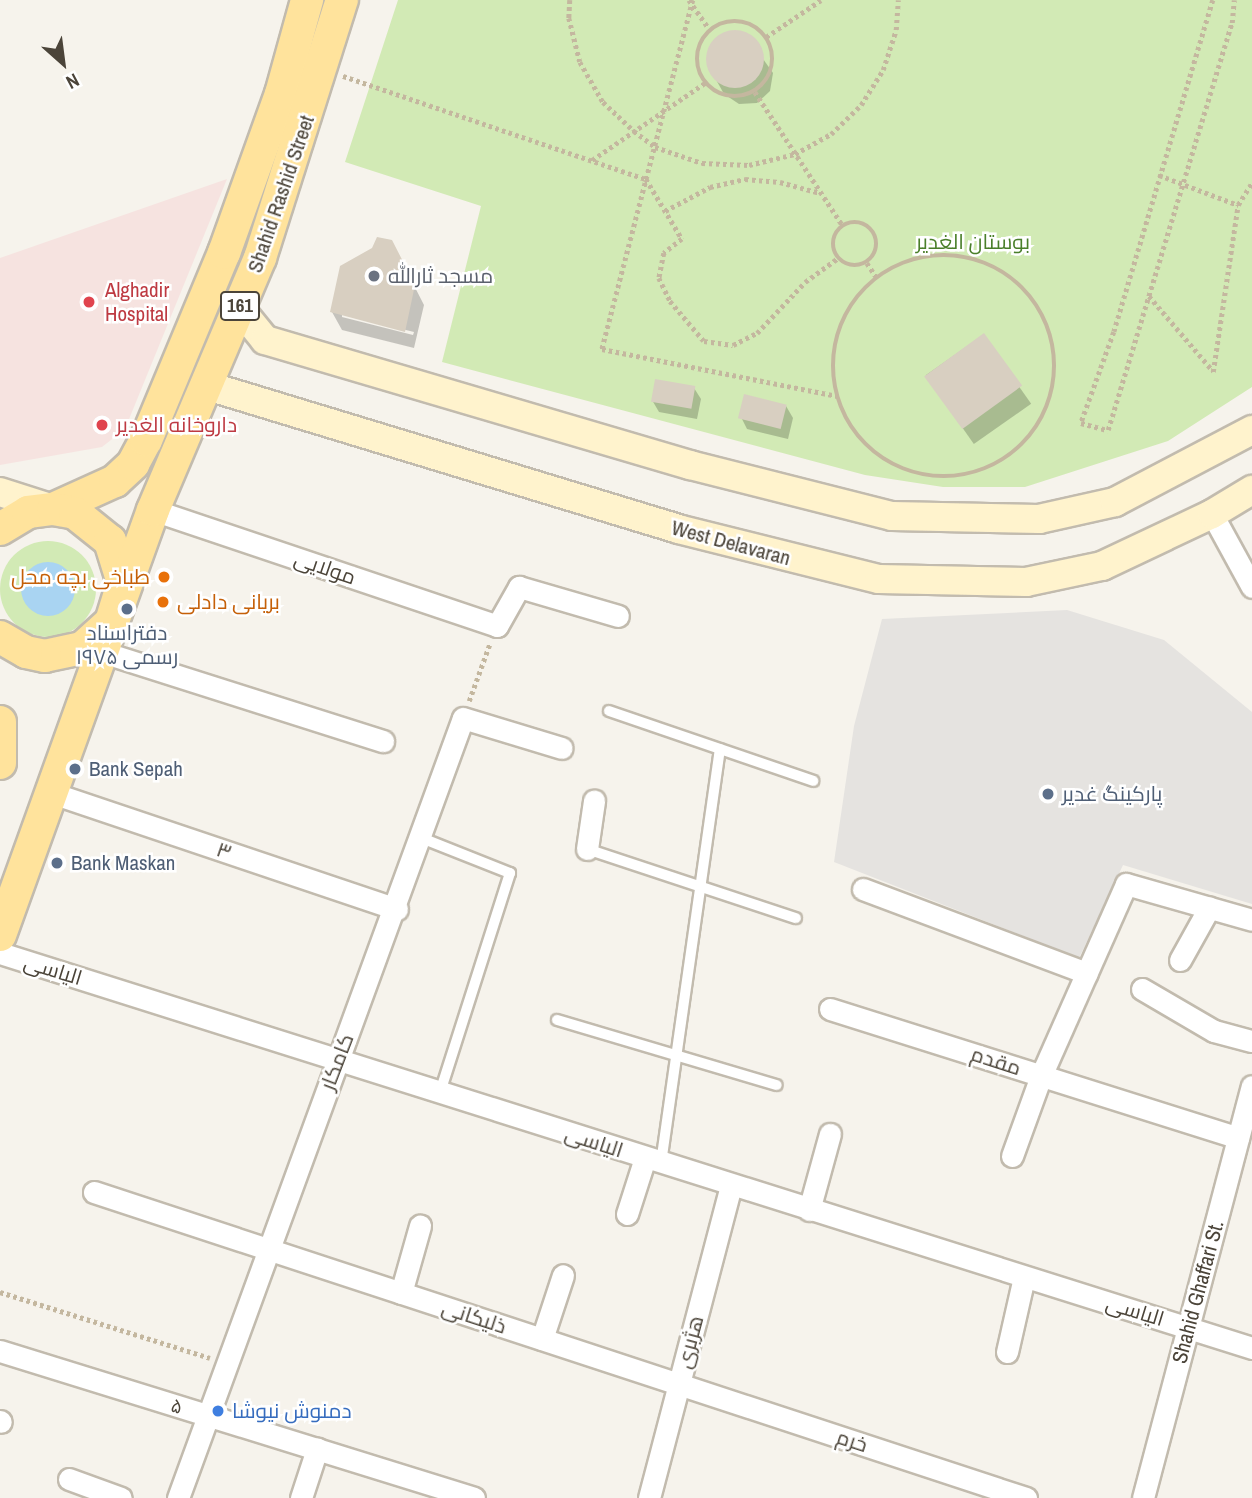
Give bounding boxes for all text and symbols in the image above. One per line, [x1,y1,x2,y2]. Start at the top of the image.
north arrow [28,28,98,98]
text: N [62,67,84,96]
street label: Shahid Rashid Street [242,112,320,276]
park label: بوستان الغدیر [916,229,1030,255]
place label: مسجد ثارالله [388,263,493,289]
marker: مسجد ثارالله [366,268,382,284]
place label: Alghadir Hospital [105,277,169,327]
road number: 161 [219,290,261,322]
marker: Alghadir Hospital [79,292,99,312]
place label: داروخانه الغدیر [116,412,237,438]
marker: داروخانه الغدیر [94,417,110,433]
street label: West Delavaran [669,515,793,571]
street label: مولایی [291,546,359,590]
place label: طباخی بچه محل [11,564,150,590]
marker: طباخی بچه محل [156,569,172,585]
place label: بریانی دادلی [177,589,280,615]
marker: بریانی دادلی [155,594,171,610]
marker: دفتراسناد رسمی ۱۹۷۵ [119,601,135,617]
place label: دفتراسناد رسمی ۱۹۷۵ [76,620,178,670]
place label: Bank Sepah [89,756,183,782]
marker: Bank Sepah [67,761,83,777]
place label: پارکینگ غدیر [1062,781,1162,807]
marker: پارکینگ غدیر [1040,786,1056,802]
street label: ۳ [213,837,235,865]
place label: Bank Maskan [71,850,175,876]
marker: Bank Maskan [49,855,65,871]
street label: الیاسی [21,949,85,991]
street label: کامکار [315,1030,359,1094]
street label: مقدم [968,1041,1024,1081]
street label: الیاسی [562,1121,626,1163]
street label: Shahid Ghaffari St. [1167,1218,1229,1366]
street label: الیاسی [1103,1290,1167,1332]
street label: ذلیکانی [439,1295,509,1339]
street label: هژبری [671,1313,709,1371]
street label: ۵ [168,1392,186,1420]
place label: دمنوش نیوشا [232,1398,352,1424]
marker: دمنوش نیوشا [210,1403,226,1419]
street label: خرم [833,1424,871,1458]

